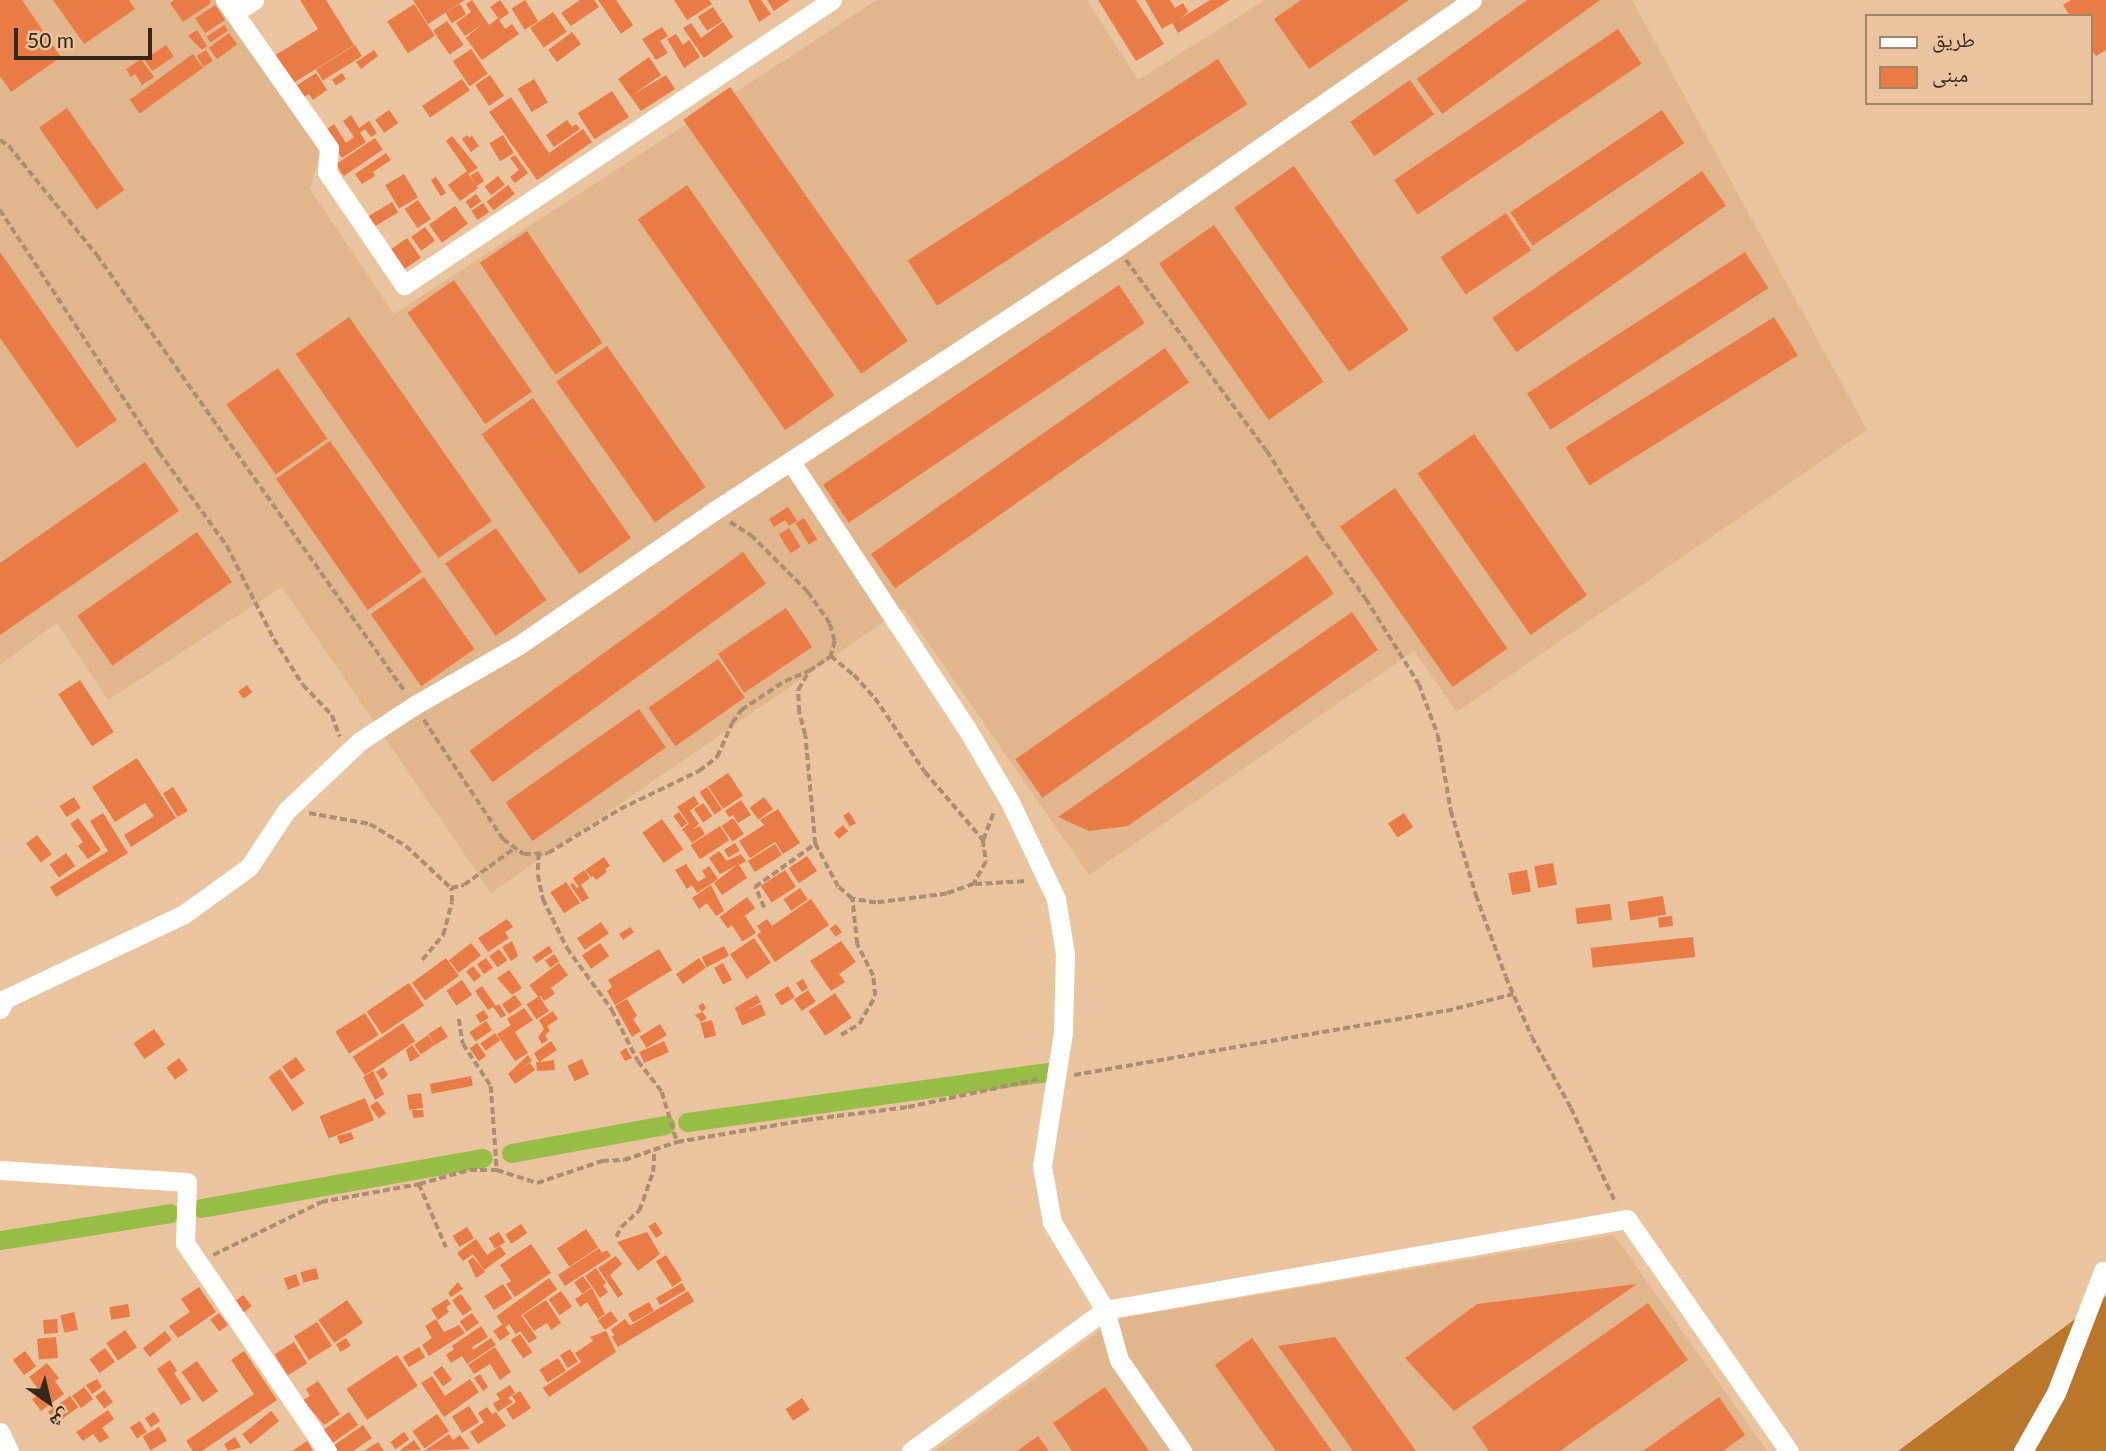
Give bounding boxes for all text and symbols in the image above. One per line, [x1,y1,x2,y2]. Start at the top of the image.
scale bar [18,14,156,58]
legend [1864,14,2092,105]
text: طريق [1932,26,1975,51]
text: 50 m [27,27,74,52]
text: مبنى [1932,61,1968,86]
north arrow [14,1367,84,1437]
text: ش [46,1405,76,1435]

